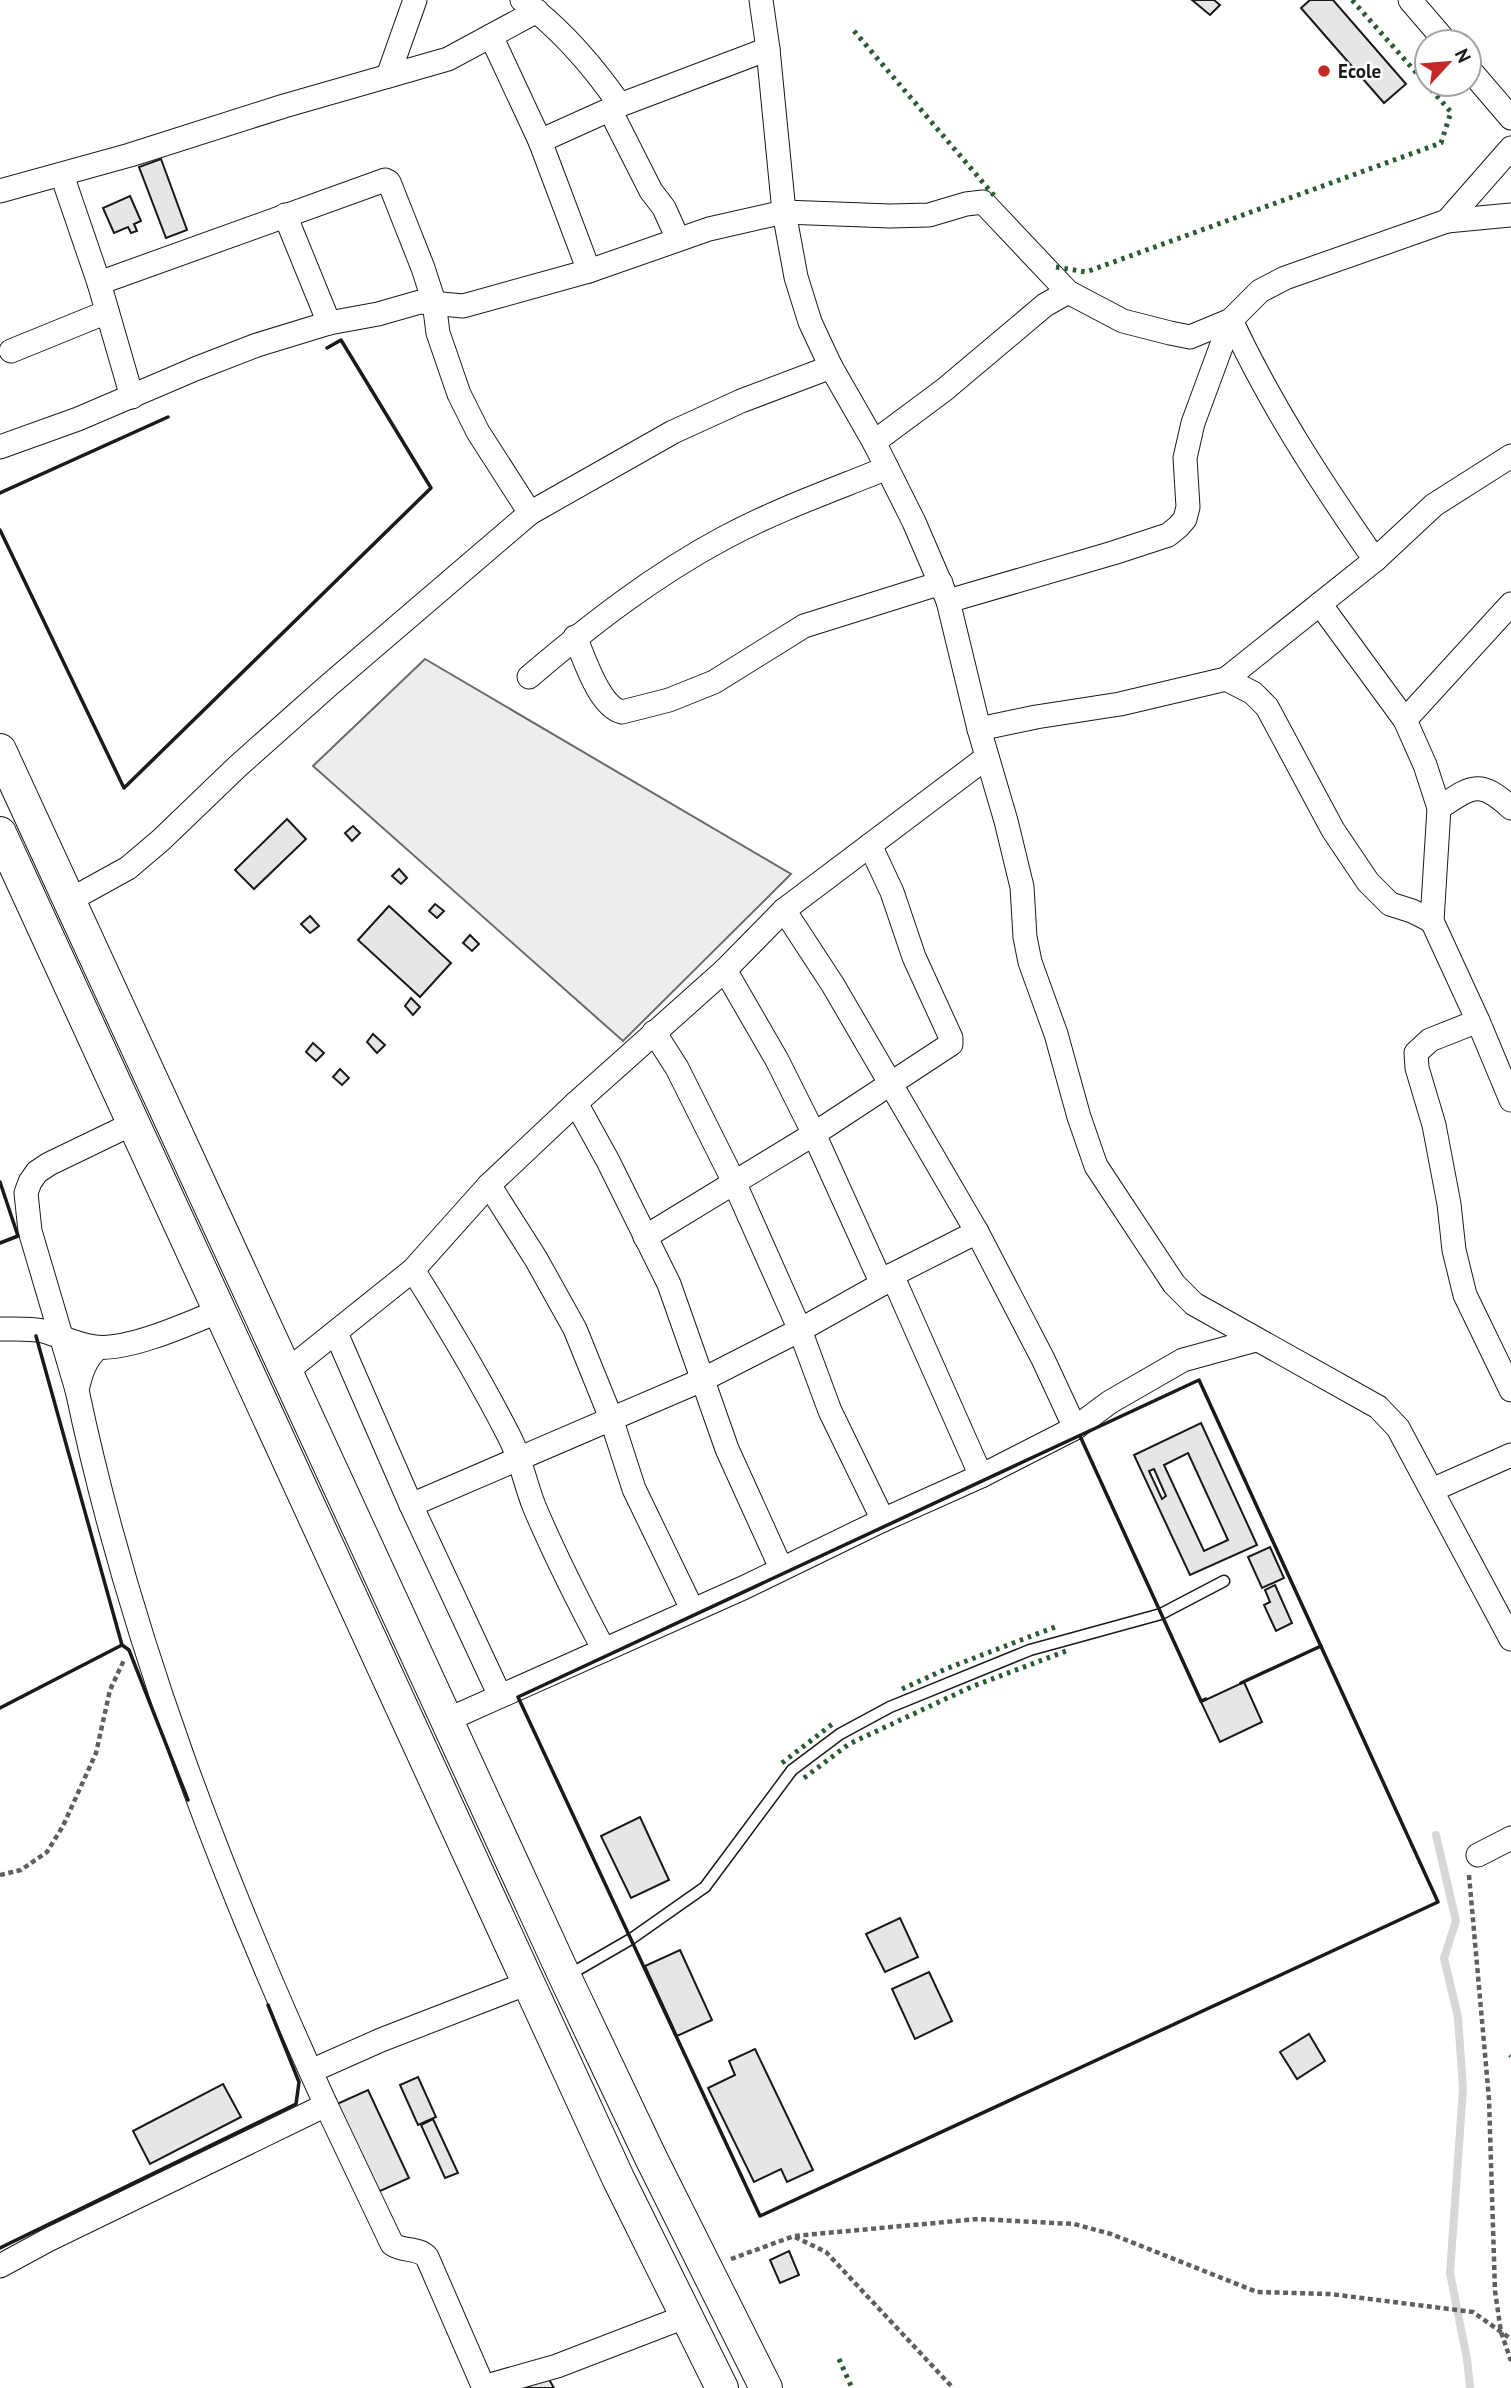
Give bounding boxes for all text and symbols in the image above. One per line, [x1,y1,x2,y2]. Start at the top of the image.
north arrow [1413,28,1483,98]
text: N [1450,45,1477,66]
place label: Ecole [1338,59,1381,83]
marker: Ecole [1316,63,1332,79]

